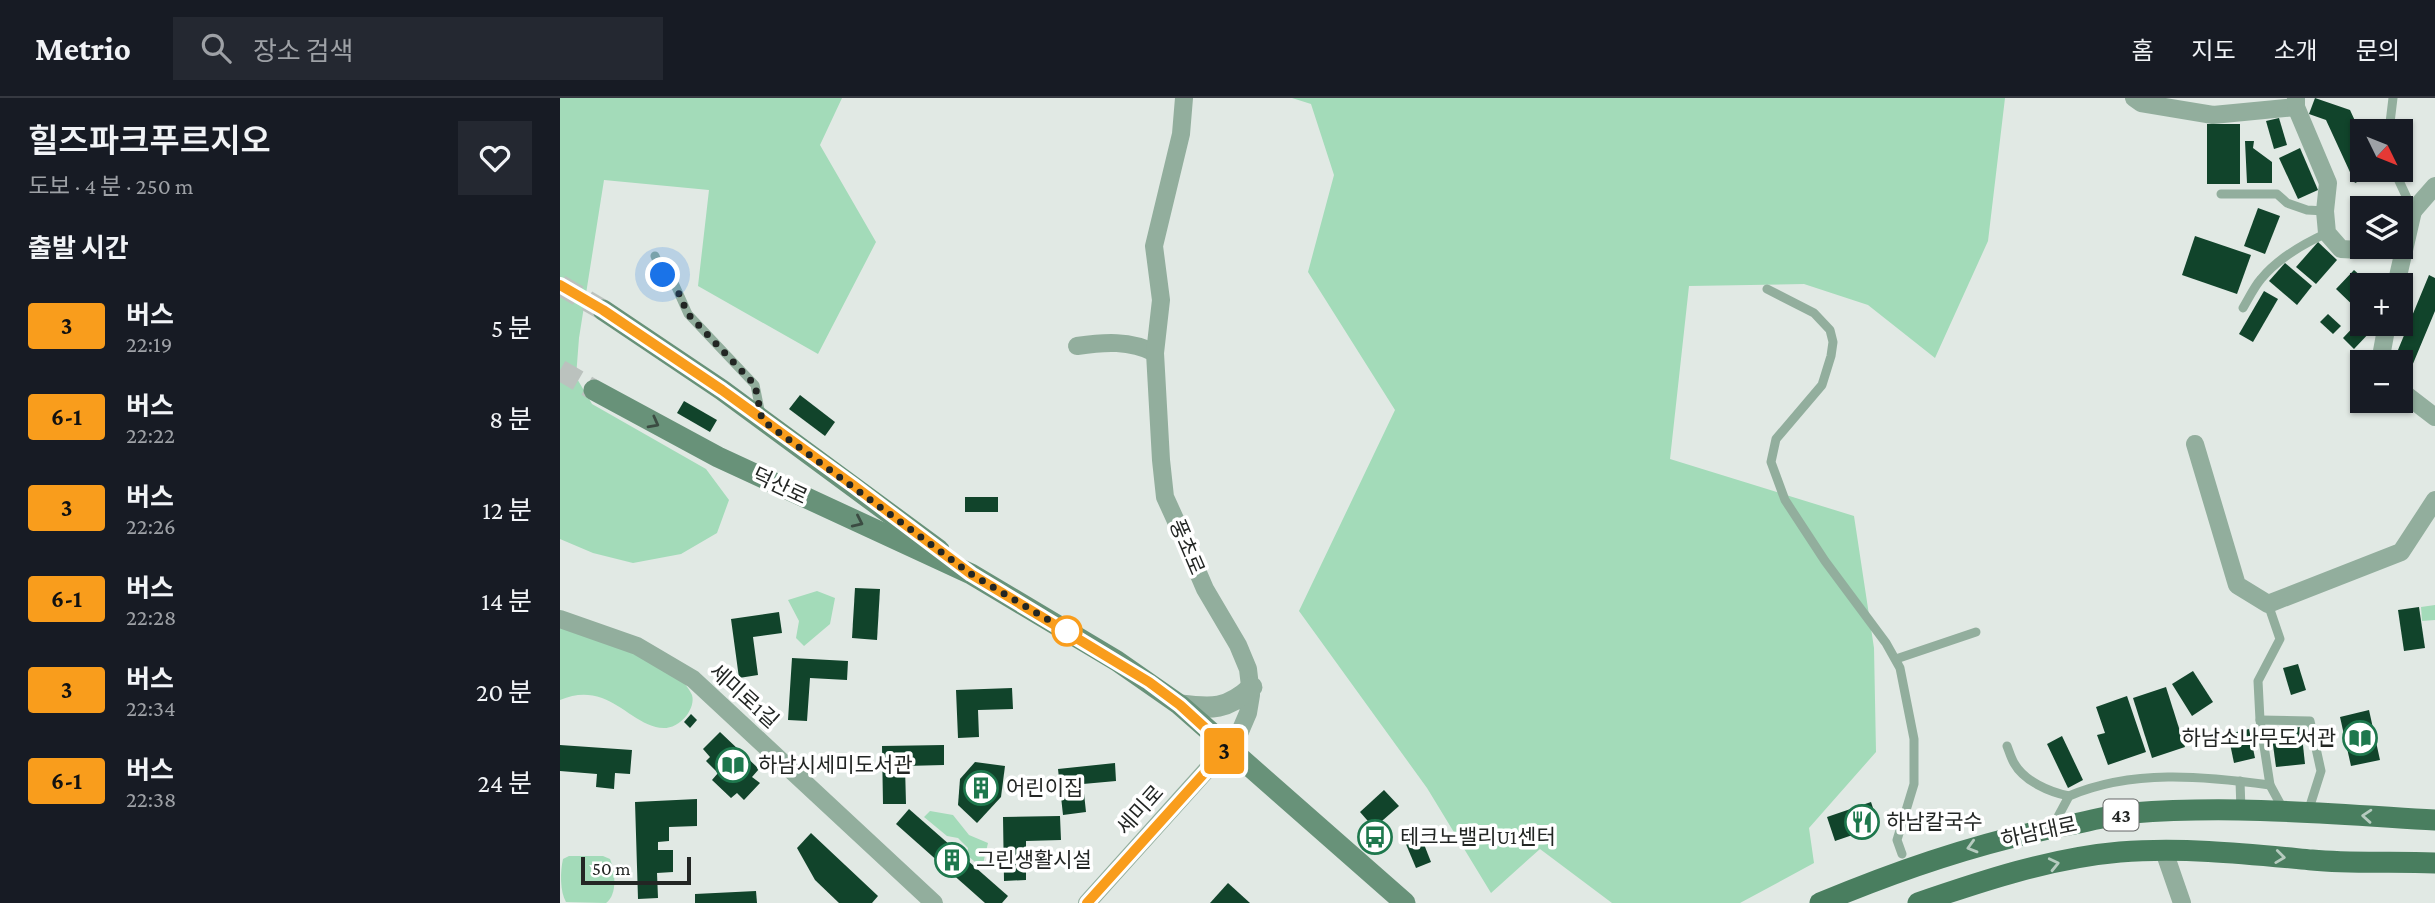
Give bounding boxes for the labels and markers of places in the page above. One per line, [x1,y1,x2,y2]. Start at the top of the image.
unlabelled marker [1052,616,1082,646]
library icon: 하남소나무도서관 [2341,719,2379,757]
place label: 하남소나무도서관 [2181,726,2336,750]
library icon: 하남시세미도서관 [714,746,752,784]
place label: 하남시세미도서관 [758,753,913,777]
building icon: 어린이집 [962,769,1000,807]
place label: 어린이집 [1006,776,1083,800]
restaurant icon: 하남칼국수 [1843,803,1881,841]
place label: 하남칼국수 [1886,810,1983,834]
bus stop icon: 테크노밸리U1센터 [1356,818,1394,856]
place label: 테크노밸리U1센터 [1400,825,1556,849]
building icon: 그린생활시설 [933,841,971,879]
place label: 그린생활시설 [976,848,1092,872]

